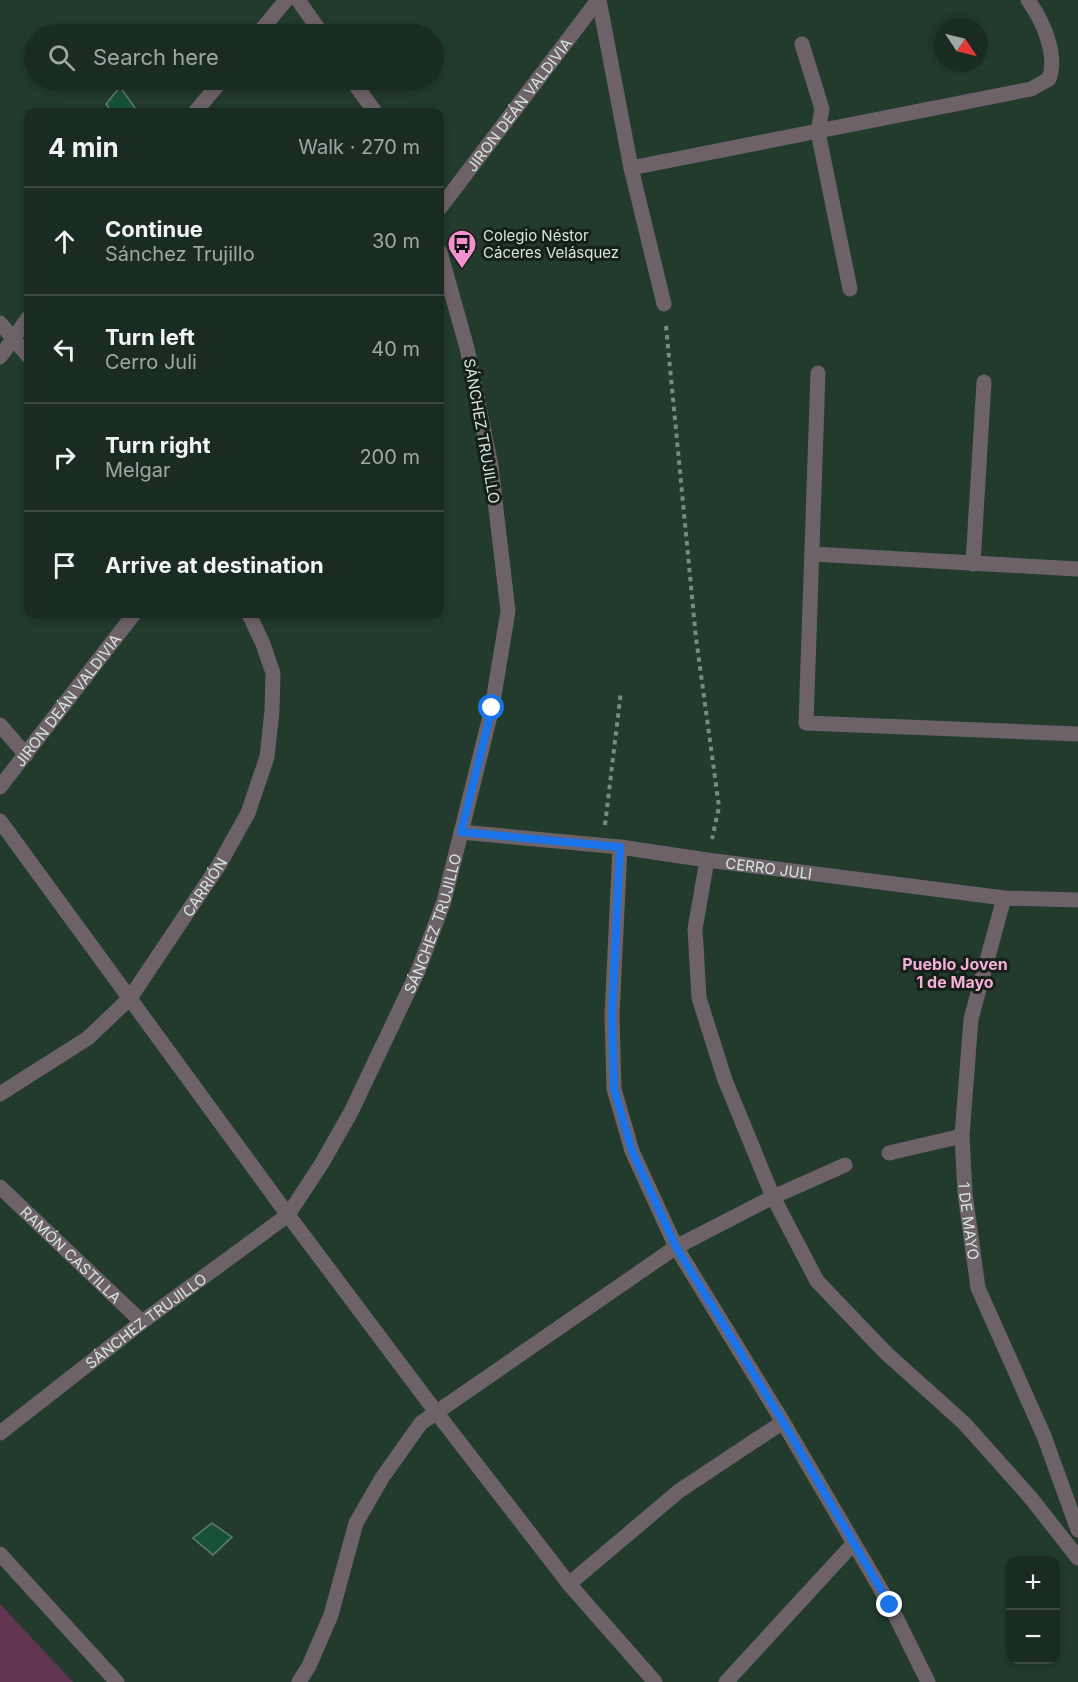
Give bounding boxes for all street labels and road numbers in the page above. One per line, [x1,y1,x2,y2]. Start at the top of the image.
street label: JIRON DEÁN VALDIVIA [462,34,575,175]
street label: SÁNCHEZ TRUJILLO [460,357,504,505]
street label: JIRON DEÁN VALDIVIA [10,630,125,770]
street label: SÁNCHEZ TRUJILLO [399,851,465,997]
street label: CERRO JULI [724,853,813,883]
street label: CARRIÓN [178,854,231,920]
street label: 1 DE MAYO [955,1181,984,1261]
street label: RAMÓN CASTILLA [17,1202,126,1307]
street label: SÁNCHEZ TRUJILLO [81,1269,210,1373]

